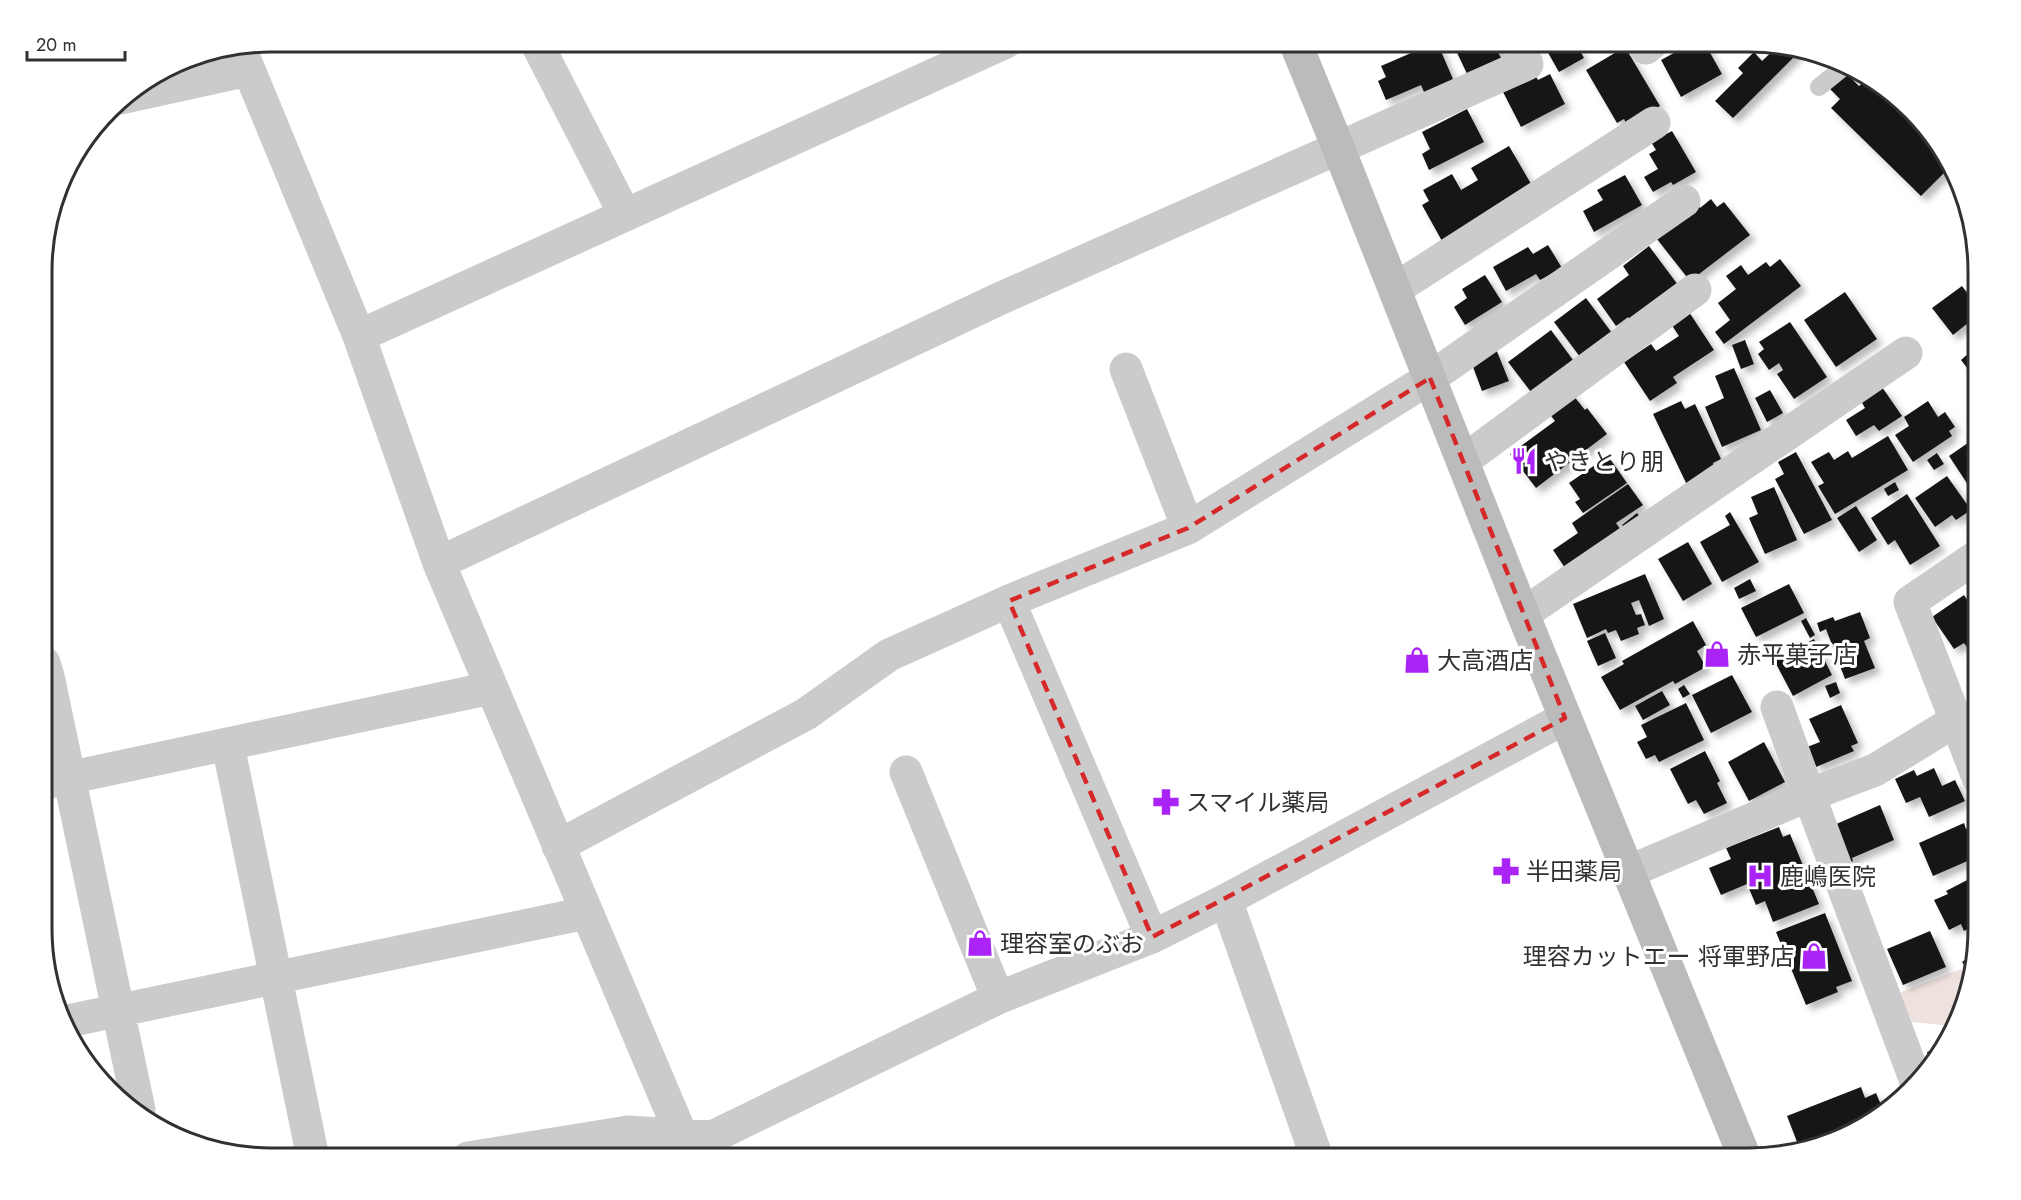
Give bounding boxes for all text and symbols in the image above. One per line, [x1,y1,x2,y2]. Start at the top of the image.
scale bar [27,24,124,62]
text: 20 m [36,32,76,58]
place label: やきとり朋 [1544,444,1664,479]
restaurant icon: やきとり朋 [1509,446,1539,476]
place label: 赤平菓子店 [1737,637,1857,672]
shop icon: 赤平菓子店 [1702,639,1732,669]
place label: 大高酒店 [1437,643,1533,678]
shop icon: 大高酒店 [1402,645,1432,675]
place label: スマイル薬局 [1186,785,1329,820]
pharmacy icon: スマイル薬局 [1151,787,1181,817]
place label: 半田薬局 [1526,854,1622,889]
pharmacy icon: 半田薬局 [1491,856,1521,886]
place label: 鹿嶋医院 [1780,859,1876,894]
hospital icon: 鹿嶋医院 [1745,861,1775,891]
place label: 理容室のぶお [1000,926,1144,961]
shop icon: 理容室のぶお [965,928,995,958]
place label: 理容カットエー 将軍野店 [1523,939,1794,974]
shop icon: 理容カットエー 将軍野店 [1799,941,1829,971]

